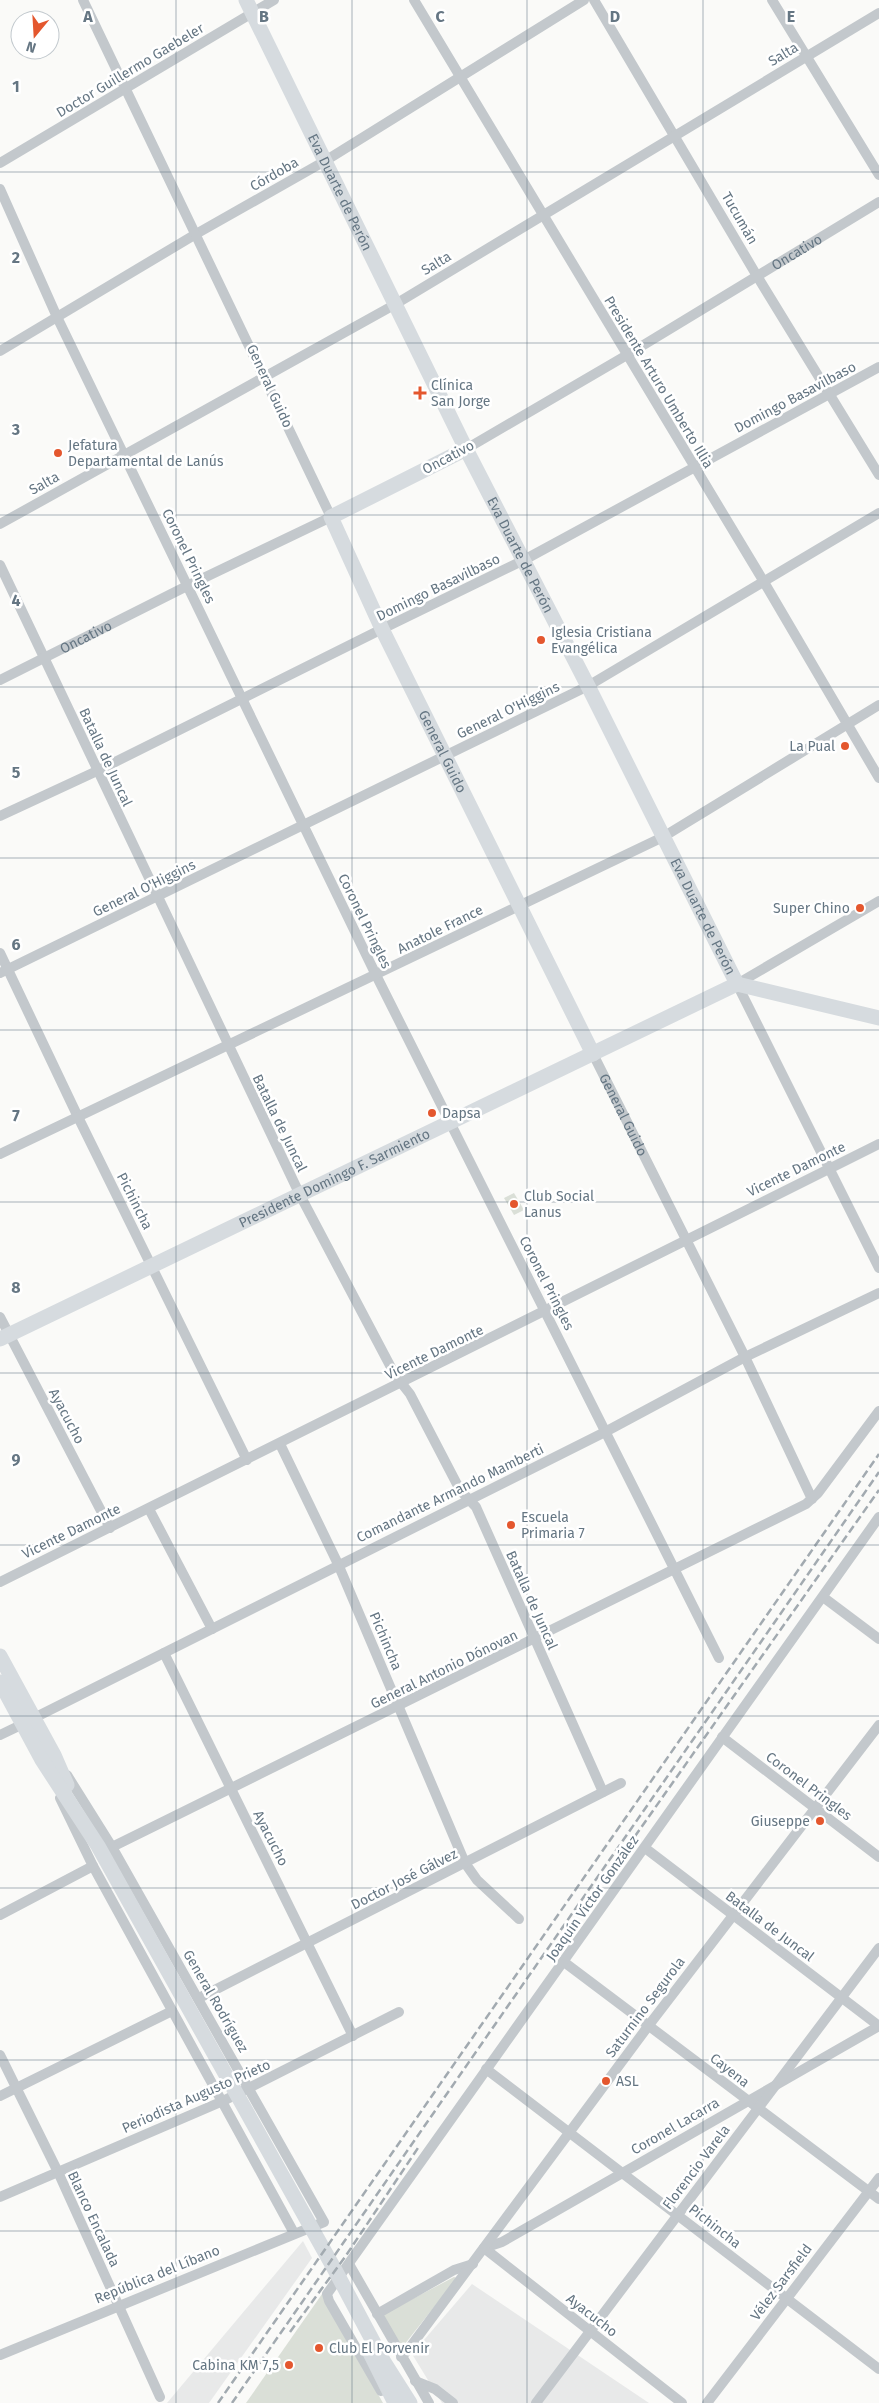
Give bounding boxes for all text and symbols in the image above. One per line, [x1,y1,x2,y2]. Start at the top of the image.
text: A [82,7,93,26]
text: B [259,7,269,26]
text: C [435,7,445,26]
text: D [610,7,620,26]
text: E [787,7,795,26]
north arrow [10,10,60,60]
street label: Doctor Guillermo Gaebeler [53,19,208,121]
text: N [24,37,38,56]
street label: Salta [765,39,801,70]
text: 1 [12,77,20,96]
street label: Eva Duarte de Perón [304,131,376,254]
street label: Córdoba [247,154,301,195]
street label: Tucumán [718,189,761,247]
street label: Oncativo [769,231,825,274]
text: 2 [12,248,20,267]
street label: Salta [418,248,454,279]
street label: Presidente Arturo Umberto Illia [600,293,717,472]
street label: General Guido [243,342,296,431]
street label: Domingo Basavilbaso [731,358,859,437]
place label: Clínica San Jorge [431,377,491,410]
marker: Clínica San Jorge [413,386,427,400]
text: 3 [11,420,20,439]
place label: Jefatura Departamental de Lanús [68,437,224,470]
street label: Oncativo [419,437,477,478]
marker: Jefatura Departamental de Lanús [52,447,64,459]
street label: Salta [26,468,62,499]
street label: Eva Duarte de Perón [483,494,557,616]
street label: Coronel Pringles [158,506,219,607]
street label: Domingo Basavilbaso [374,550,503,625]
text: 4 [11,591,21,610]
street label: Oncativo [57,617,115,658]
place label: Iglesia Cristiana Evangélica [551,624,652,657]
marker: Iglesia Cristiana Evangélica [535,634,547,646]
street label: General O'Higgins [454,678,563,743]
street label: Batalla de Juncal [75,705,136,809]
street label: General Guido [415,708,470,796]
place label: La Pual [789,738,835,755]
marker: La Pual [839,740,851,752]
text: 5 [12,763,21,782]
street label: Eva Duarte de Perón [666,855,739,978]
street label: General O'Higgins [90,856,199,921]
street label: Coronel Pringles [334,871,395,972]
place label: Super Chino [773,900,850,917]
street label: Anatole France [395,901,486,958]
marker: Super Chino [854,902,866,914]
text: 6 [11,935,21,954]
street label: General Guido [595,1071,651,1159]
street label: Batalla de Juncal [249,1072,311,1175]
place label: Dapsa [442,1105,481,1122]
text: 7 [12,1106,20,1125]
marker: Dapsa [426,1107,438,1119]
street label: Presidente Domingo F. Sarmiento [236,1125,433,1232]
street label: Vicente Damonte [744,1138,848,1201]
street label: Pichincha [113,1170,156,1233]
place label: Club Social Lanus [524,1188,594,1221]
marker: Club Social Lanus [508,1198,520,1210]
street label: Coronel Pringles [516,1233,578,1334]
text: 8 [11,1278,21,1297]
street label: Vicente Damonte [382,1321,486,1384]
street label: Ayacucho [45,1386,88,1447]
street label: Comandante Armando Mamberti [354,1441,547,1546]
text: 9 [12,1450,21,1469]
street label: Vicente Damonte [19,1500,123,1563]
place label: Escuela Primaria 7 [521,1509,585,1542]
marker: Escuela Primaria 7 [505,1519,517,1531]
street label: Batalla de Juncal [502,1548,561,1652]
street label: Pichincha [366,1609,405,1673]
street label: General Antonio Dónovan [368,1626,521,1713]
street label: Coronel Pringles [762,1748,855,1825]
street label: Ayacucho [249,1808,292,1869]
place label: Giuseppe [751,1813,810,1830]
marker: Giuseppe [814,1815,826,1827]
street label: Joaquín Víctor González [543,1832,642,1964]
street label: Doctor José Gálvez [348,1845,460,1914]
street label: Batalla de Juncal [722,1888,817,1965]
street label: General Rodríguez [179,1947,252,2056]
street label: Saturnino Segurola [602,1954,689,2061]
street label: Cayena [707,2050,753,2091]
street label: Periodista Augusto Prieto [119,2056,273,2137]
place label: ASL [616,2073,639,2090]
marker: ASL [600,2075,612,2087]
street label: Coronel Lacarra [628,2094,722,2159]
street label: Florencio Varela [659,2122,734,2213]
street label: Blanco Encalada [64,2169,123,2270]
street label: Pichincha [685,2201,744,2252]
street label: Vélez Sarsfield [747,2241,816,2324]
street label: República del Líbano [92,2242,222,2307]
street label: Ayacucho [563,2290,621,2341]
place label: Club El Porvenir [329,2340,430,2357]
marker: Club El Porvenir [313,2342,325,2354]
place label: Cabina KM 7,5 [192,2357,279,2374]
marker: Cabina KM 7,5 [283,2359,295,2371]

